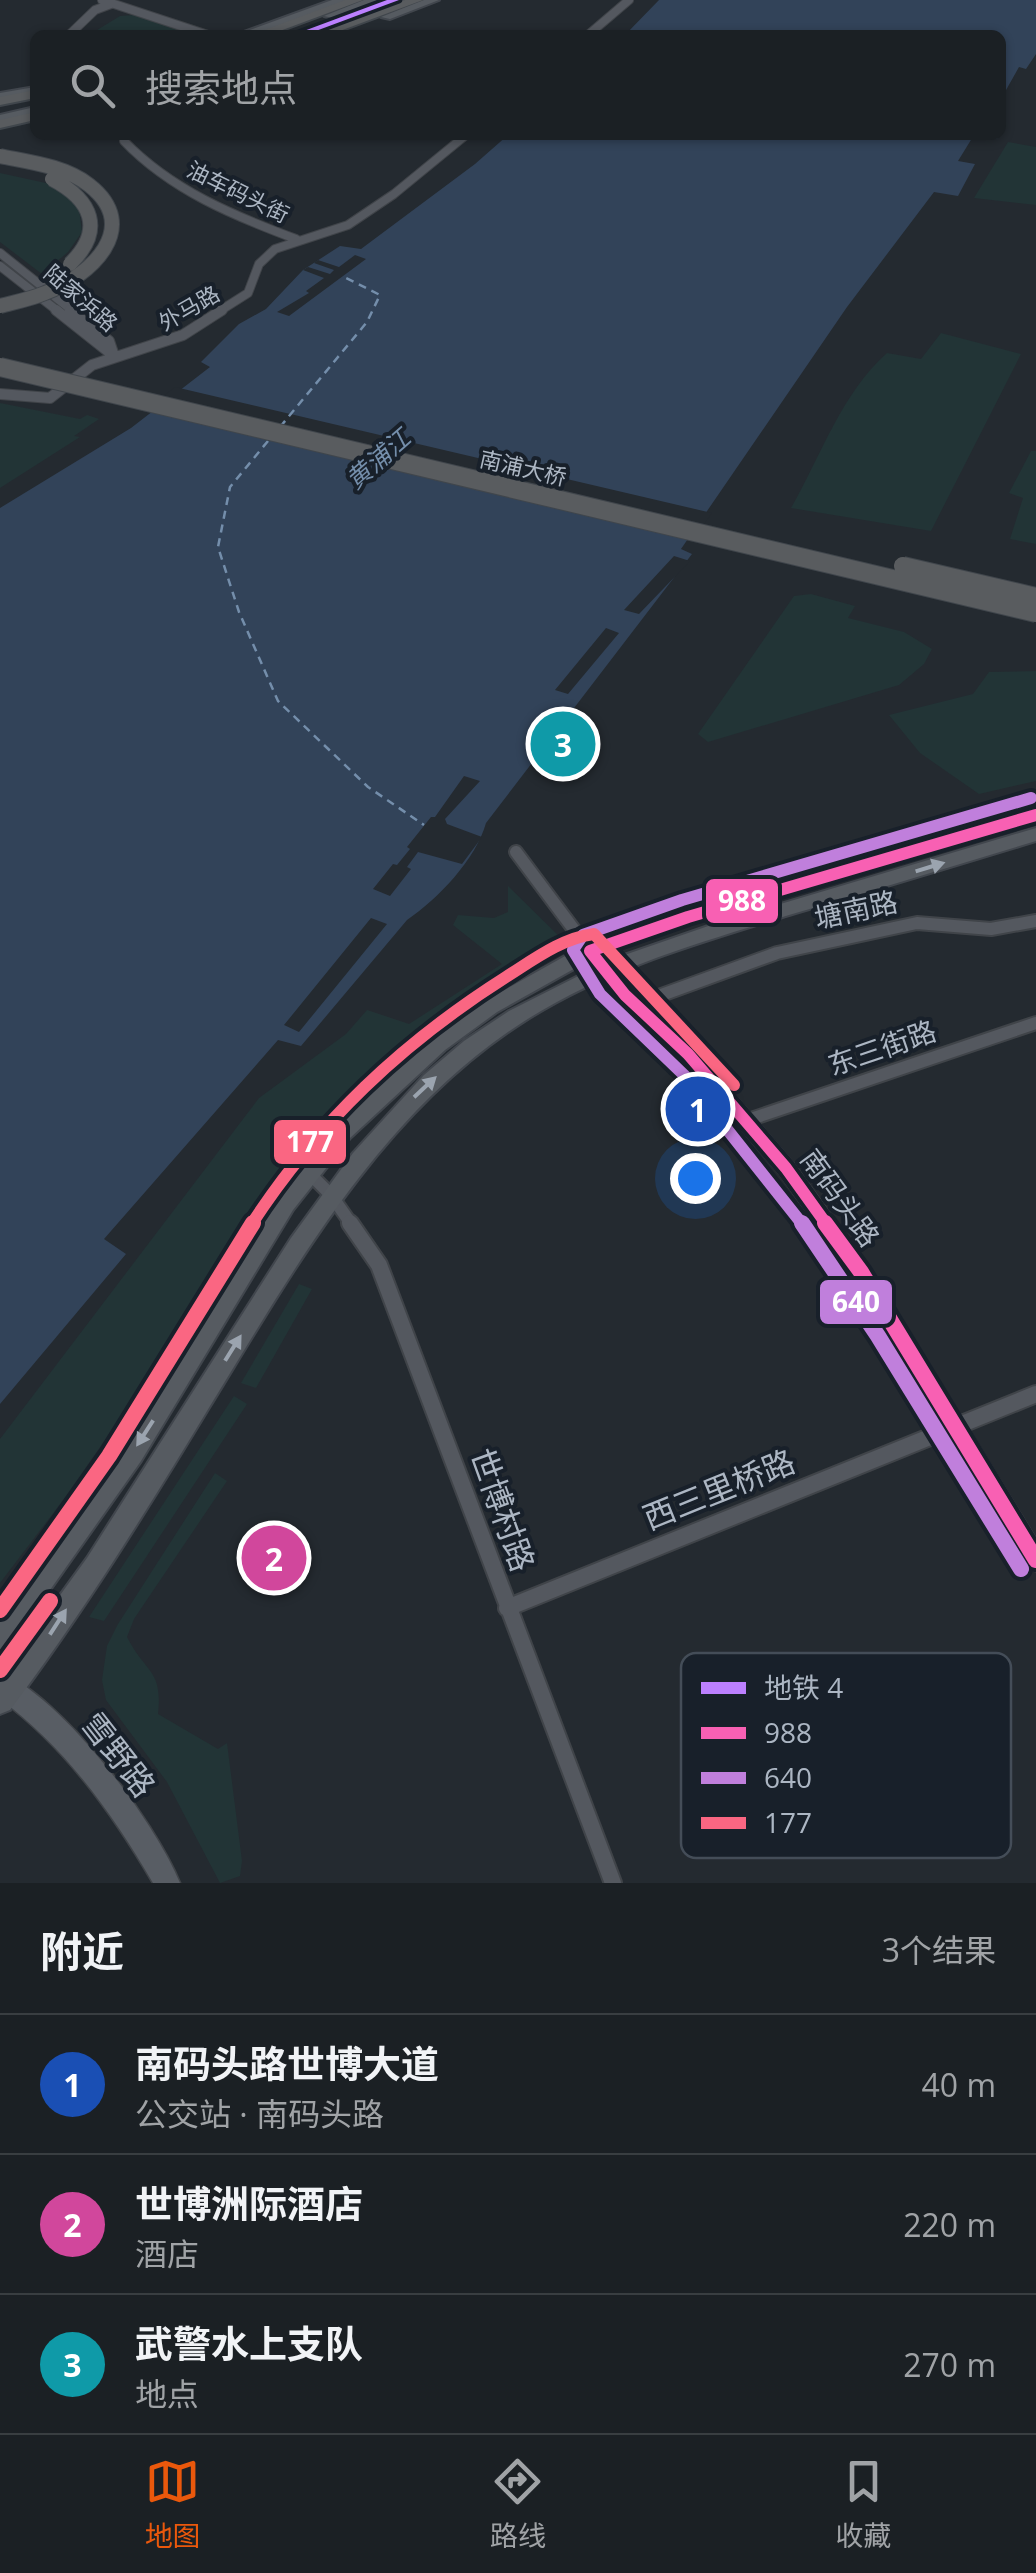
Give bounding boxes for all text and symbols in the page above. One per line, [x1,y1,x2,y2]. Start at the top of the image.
search box [30,30,1006,140]
icon: search [65,58,120,113]
text: 搜索地点 [145,61,297,113]
street label: 油车码头街 [182,154,294,229]
street label: 陆家浜路 [39,257,125,337]
street label: 外马路 [152,278,225,337]
water label: 黄浦江 [338,419,419,496]
street label: 南浦大桥 [477,443,569,492]
pin: 3 [530,706,596,782]
one-way arrow [915,859,945,874]
line badge: 988 [704,877,780,925]
text: 988 [718,881,766,919]
street label: 塘南路 [811,882,901,936]
street label: 东三街路 [823,1011,941,1083]
pin: 1 [666,1072,730,1146]
one-way arrow [412,1076,436,1099]
line badge: 177 [272,1118,348,1166]
text: 177 [286,1122,334,1160]
street label: 南码头路 [793,1141,889,1254]
your location [670,1153,721,1204]
line badge: 640 [818,1278,894,1326]
text: 640 [832,1282,880,1320]
one-way arrow [224,1334,241,1362]
one-way arrow [136,1419,154,1447]
street label: 西三里桥路 [636,1439,801,1539]
street label: 世博村路 [461,1442,546,1577]
pin: 2 [242,1520,306,1596]
one-way arrow [48,1608,66,1635]
legend [681,1653,1011,1858]
text: 地铁 4 [764,1668,843,1706]
street label: 雪野路 [73,1703,166,1805]
text: 988 [764,1713,812,1751]
text: 640 [764,1758,812,1796]
text: 177 [764,1803,812,1841]
text: 附近 [40,1922,124,1979]
text: 3个结果 [882,1928,996,1971]
text: 南码头路世博大道 [135,2037,439,2089]
text: 1 [63,2063,82,2106]
text: 40 m [921,2063,996,2106]
text: 公交站 · 南码头路 [135,2092,384,2135]
text: 世博洲际酒店 [135,2177,363,2229]
text: 2 [63,2203,82,2246]
text: 220 m [903,2203,996,2246]
text: 酒店 [135,2232,199,2275]
text: 武警水上支队 [135,2317,363,2369]
text: 3 [63,2343,82,2386]
text: 270 m [903,2343,996,2386]
text: 地点 [135,2372,199,2415]
tab: 地图 [145,2454,201,2554]
tab: 路线 [490,2454,546,2554]
tab: 收藏 [835,2454,891,2554]

